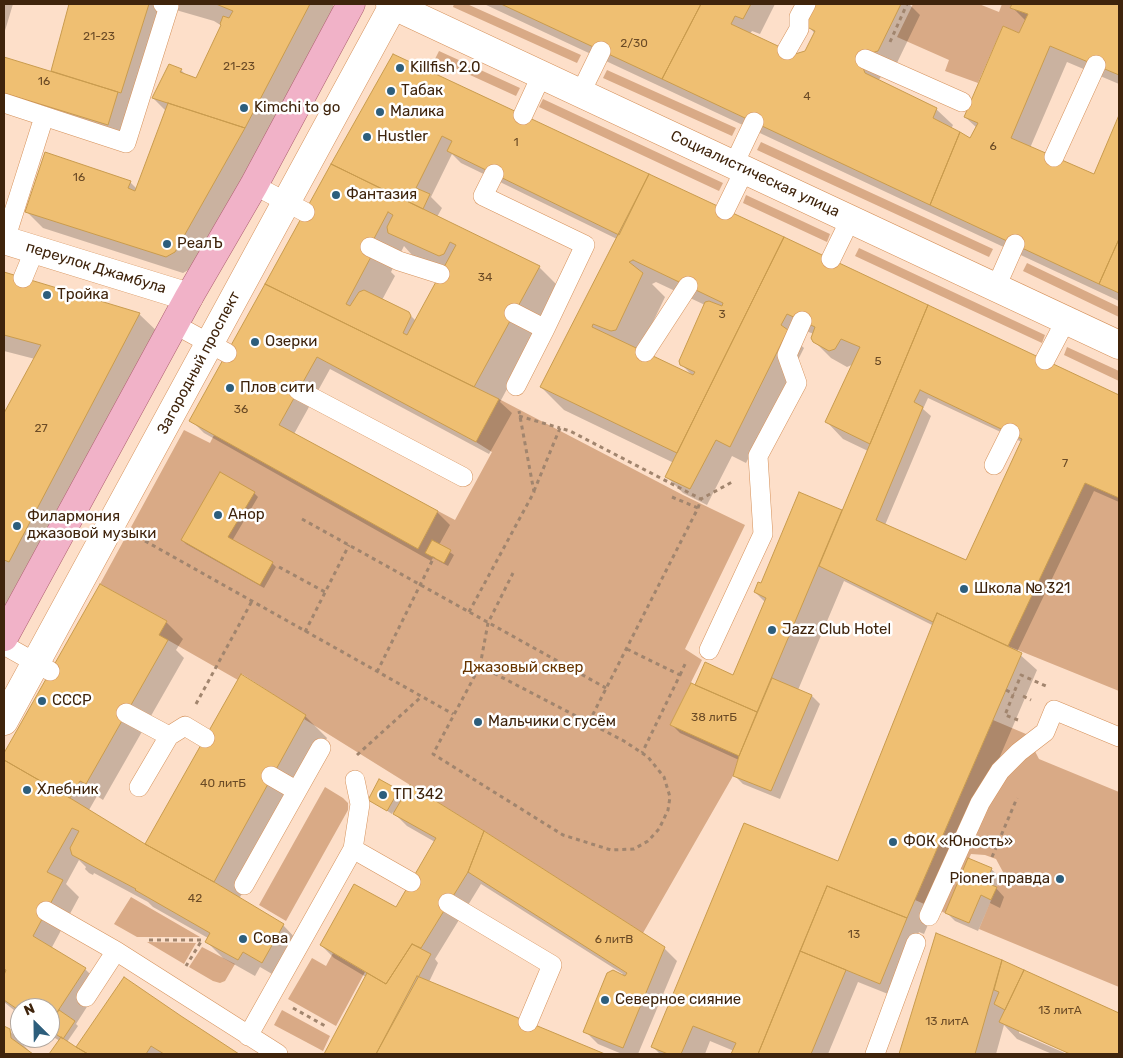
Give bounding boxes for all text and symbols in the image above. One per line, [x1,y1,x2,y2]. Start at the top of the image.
house number: 21-23 [83,30,115,44]
house number: 2/30 [620,37,648,51]
place label: Killfish 2.0 [410,59,481,77]
house number: 21-23 [223,60,255,74]
marker: Killfish 2.0 [394,62,406,74]
house number: 16 [38,75,50,89]
place label: Табак [401,82,443,100]
marker: Табак [385,85,397,97]
house number: 4 [803,90,811,104]
place label: Kimchi to go [254,99,340,117]
marker: Kimchi to go [238,102,250,114]
place label: Малика [390,103,444,121]
marker: Малика [374,106,386,118]
street label: Социалистическая улица [668,127,842,221]
place label: Hustler [377,128,428,146]
marker: Hustler [361,131,373,143]
house number: 1 [513,136,519,150]
house number: 6 [989,140,997,154]
house number: 16 [73,171,85,185]
place label: Фантазия [346,186,417,204]
marker: Фантазия [330,189,342,201]
place label: РеалЪ [177,235,223,253]
street label: переулок Джамбула [24,238,168,298]
marker: РеалЪ [161,238,173,250]
house number: 34 [478,271,492,285]
place label: Тройка [57,286,109,304]
street label: Загородный проспект [154,288,244,438]
marker: Тройка [41,289,53,301]
house number: 3 [718,308,726,322]
place label: Озерки [265,333,317,351]
marker: Озерки [249,336,261,348]
house number: 5 [874,355,882,369]
place label: Плов сити [240,379,314,397]
marker: Плов сити [224,382,236,394]
house number: 36 [234,403,248,417]
house number: 27 [34,422,48,436]
house number: 7 [1062,457,1068,471]
place label: Анор [228,506,265,524]
place label: Филармония джазовой музыки [27,508,156,543]
marker: Анор [212,509,224,521]
marker: Филармония джазовой музыки [11,520,23,532]
place label: Школа № 321 [974,580,1070,598]
marker: Школа № 321 [958,583,970,595]
place label: Jazz Club Hotel [782,621,891,639]
marker: Jazz Club Hotel [766,624,778,636]
park label: Джазовый сквер [462,659,584,677]
place label: СССР [52,692,92,710]
marker: СССР [36,695,48,707]
house number: 38 литБ [691,711,737,725]
place label: Мальчики с гусём [488,713,616,731]
marker: Мальчики с гусём [472,716,484,728]
house number: 40 литБ [200,777,246,791]
place label: Хлебник [37,781,99,799]
marker: Хлебник [21,784,33,796]
place label: ТП 342 [393,786,443,804]
marker: ТП 342 [377,789,389,801]
place label: ФОК «Юность» [903,833,1013,851]
marker: ФОК «Юность» [887,836,899,848]
place label: Pioner правда [949,870,1050,888]
marker: Pioner правда [1054,873,1066,885]
house number: 42 [188,892,202,906]
house number: 13 [848,928,860,942]
place label: Сова [253,930,288,948]
marker: Сова [237,933,249,945]
house number: 6 литВ [595,933,633,947]
place label: Северное сияние [615,991,741,1009]
marker: Северное сияние [599,994,611,1006]
north arrow [10,998,60,1048]
text: N [21,1000,37,1019]
house number: 13 литА [1038,1004,1082,1018]
house number: 13 литА [925,1015,969,1029]

